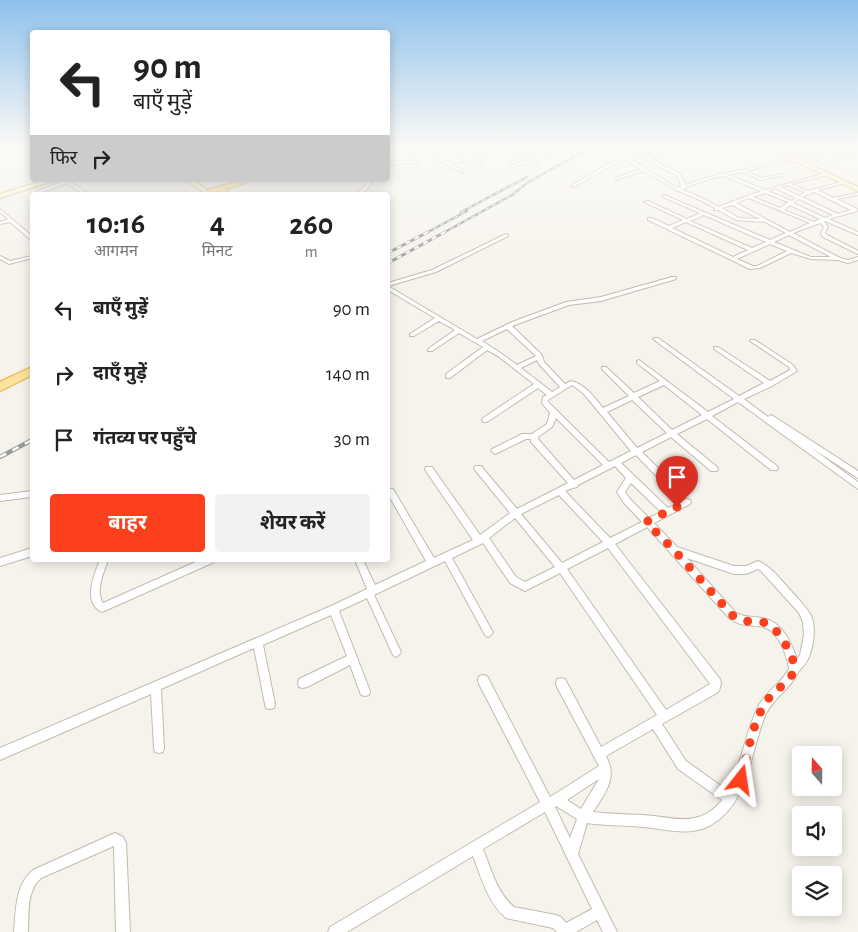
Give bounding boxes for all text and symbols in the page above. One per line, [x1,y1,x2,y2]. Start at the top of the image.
icon: left [50,50,115,115]
text: 90 m [133,50,202,85]
text: बाएँ मुड़ें [133,91,192,113]
icon: right [87,145,115,173]
text: फिर [50,149,77,168]
text: 10:16 [87,209,145,239]
text: 4 [210,209,225,239]
text: 260 [289,210,333,240]
text: आगमन [94,243,138,259]
text: मिनट [202,243,233,259]
text: m [305,244,318,260]
icon: left [50,296,78,324]
text: बाएँ मुड़ें [93,299,148,318]
text: 90 m [333,300,370,319]
icon: right [50,361,78,389]
text: दाएँ मुड़ें [93,364,147,383]
text: 140 m [326,365,370,384]
icon: arrive [50,426,78,454]
text: गंतव्य पर पहुँचे [93,429,196,448]
text: 30 m [334,430,370,449]
pin [656,456,698,507]
icon: arrive [663,463,691,491]
button: बाहर [50,494,205,552]
button: शेयर करें [215,494,370,552]
north arrow [792,746,842,796]
map controls [792,746,842,916]
position arrow [714,753,766,805]
button: sound [792,806,842,856]
button: layers [792,866,842,916]

